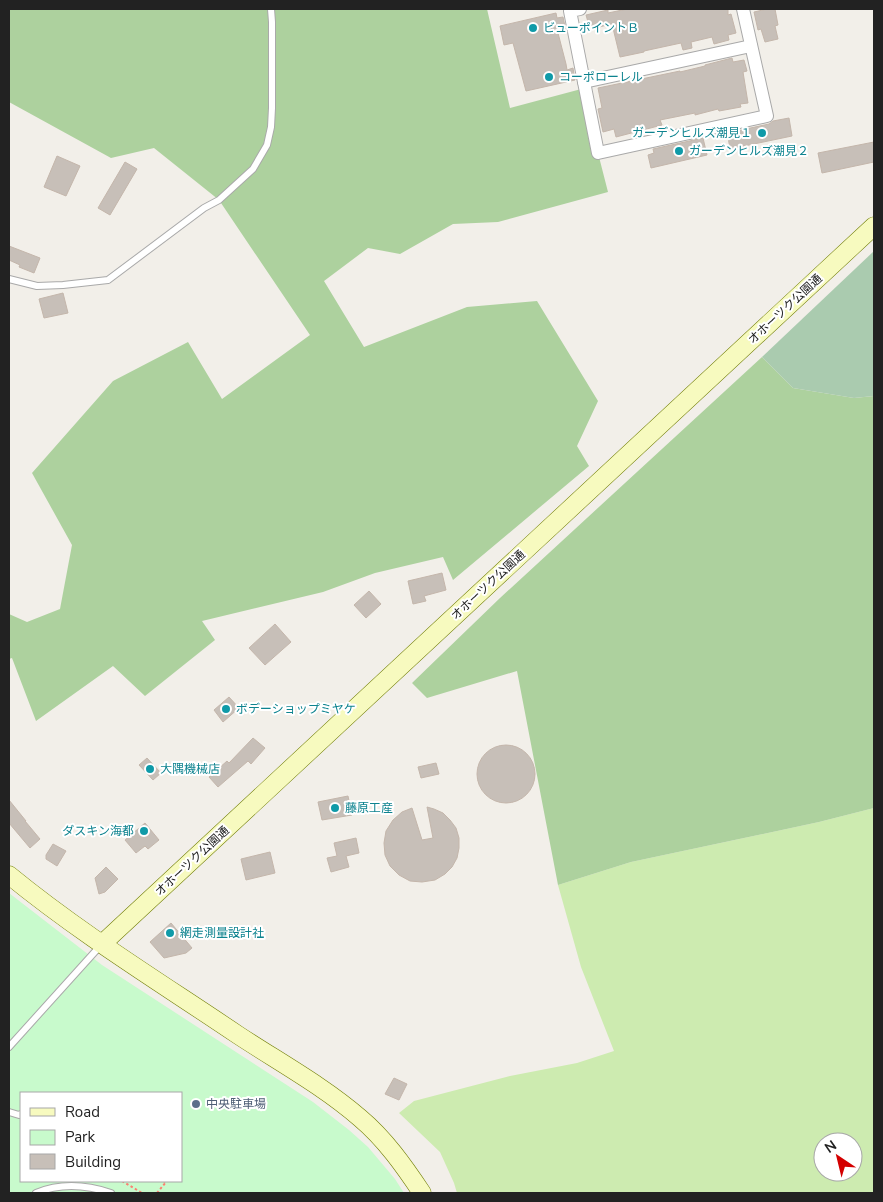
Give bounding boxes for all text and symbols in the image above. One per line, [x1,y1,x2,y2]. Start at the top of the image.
place label: ビューポイントＢ [543,20,639,36]
marker: ビューポイントＢ [527,22,539,34]
place label: コーポローレル [559,69,643,85]
marker: コーポローレル [543,71,555,83]
place label: ガーデンヒルズ潮見１ [632,125,752,141]
marker: ガーデンヒルズ潮見１ [756,127,768,139]
place label: ガーデンヒルズ潮見２ [689,143,809,159]
marker: ガーデンヒルズ潮見２ [673,145,685,157]
street label: オホーツク公園通 [745,270,825,348]
street label: オホーツク公園通 [448,546,528,624]
place label: ボデーショップミヤケ [236,701,356,717]
marker: ボデーショップミヤケ [220,703,232,715]
place label: 大隅機械店 [160,761,220,777]
marker: 大隅機械店 [144,763,156,775]
place label: 藤原工産 [345,800,393,816]
marker: 藤原工産 [329,802,341,814]
street label: オホーツク公園通 [152,822,232,900]
place label: ダスキン海都 [62,823,134,839]
marker: ダスキン海都 [138,825,150,837]
place label: 網走測量設計社 [180,925,264,941]
marker: 網走測量設計社 [164,927,176,939]
legend [20,1092,182,1182]
place label: 中央駐車場 [206,1096,266,1112]
marker: 中央駐車場 [190,1098,202,1110]
text: Road [65,1102,100,1122]
text: Park [65,1127,95,1147]
north arrow [813,1132,863,1182]
text: N [821,1136,841,1158]
text: Building [65,1152,121,1172]

